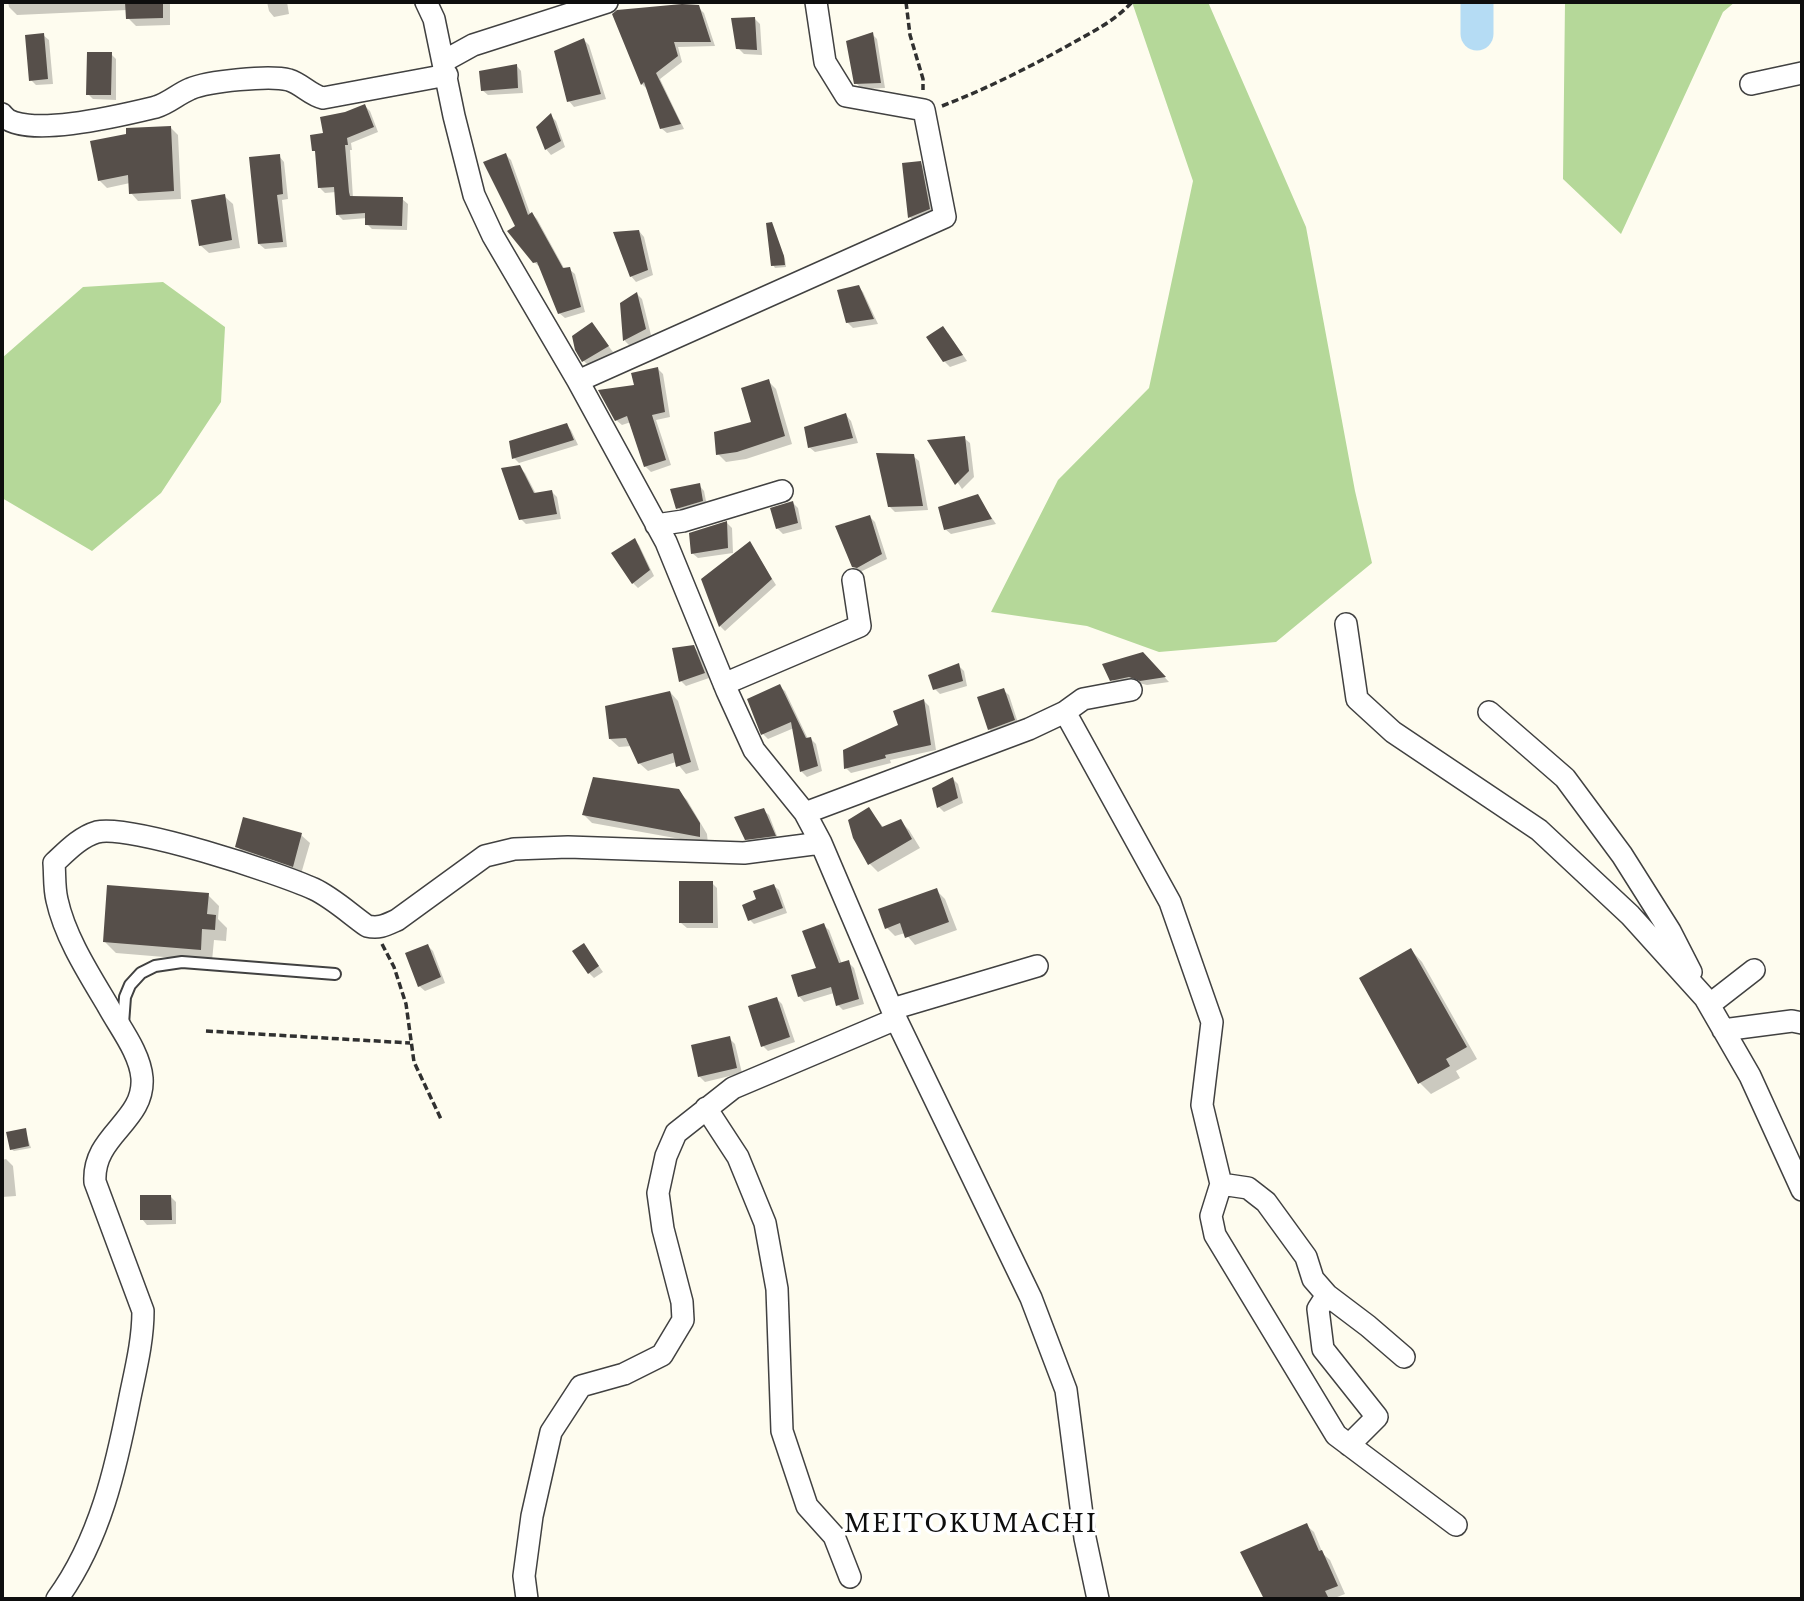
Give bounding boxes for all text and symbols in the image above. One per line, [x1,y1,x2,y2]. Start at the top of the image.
district label: MEITOKUMACHI [846,1511,1096,1539]

